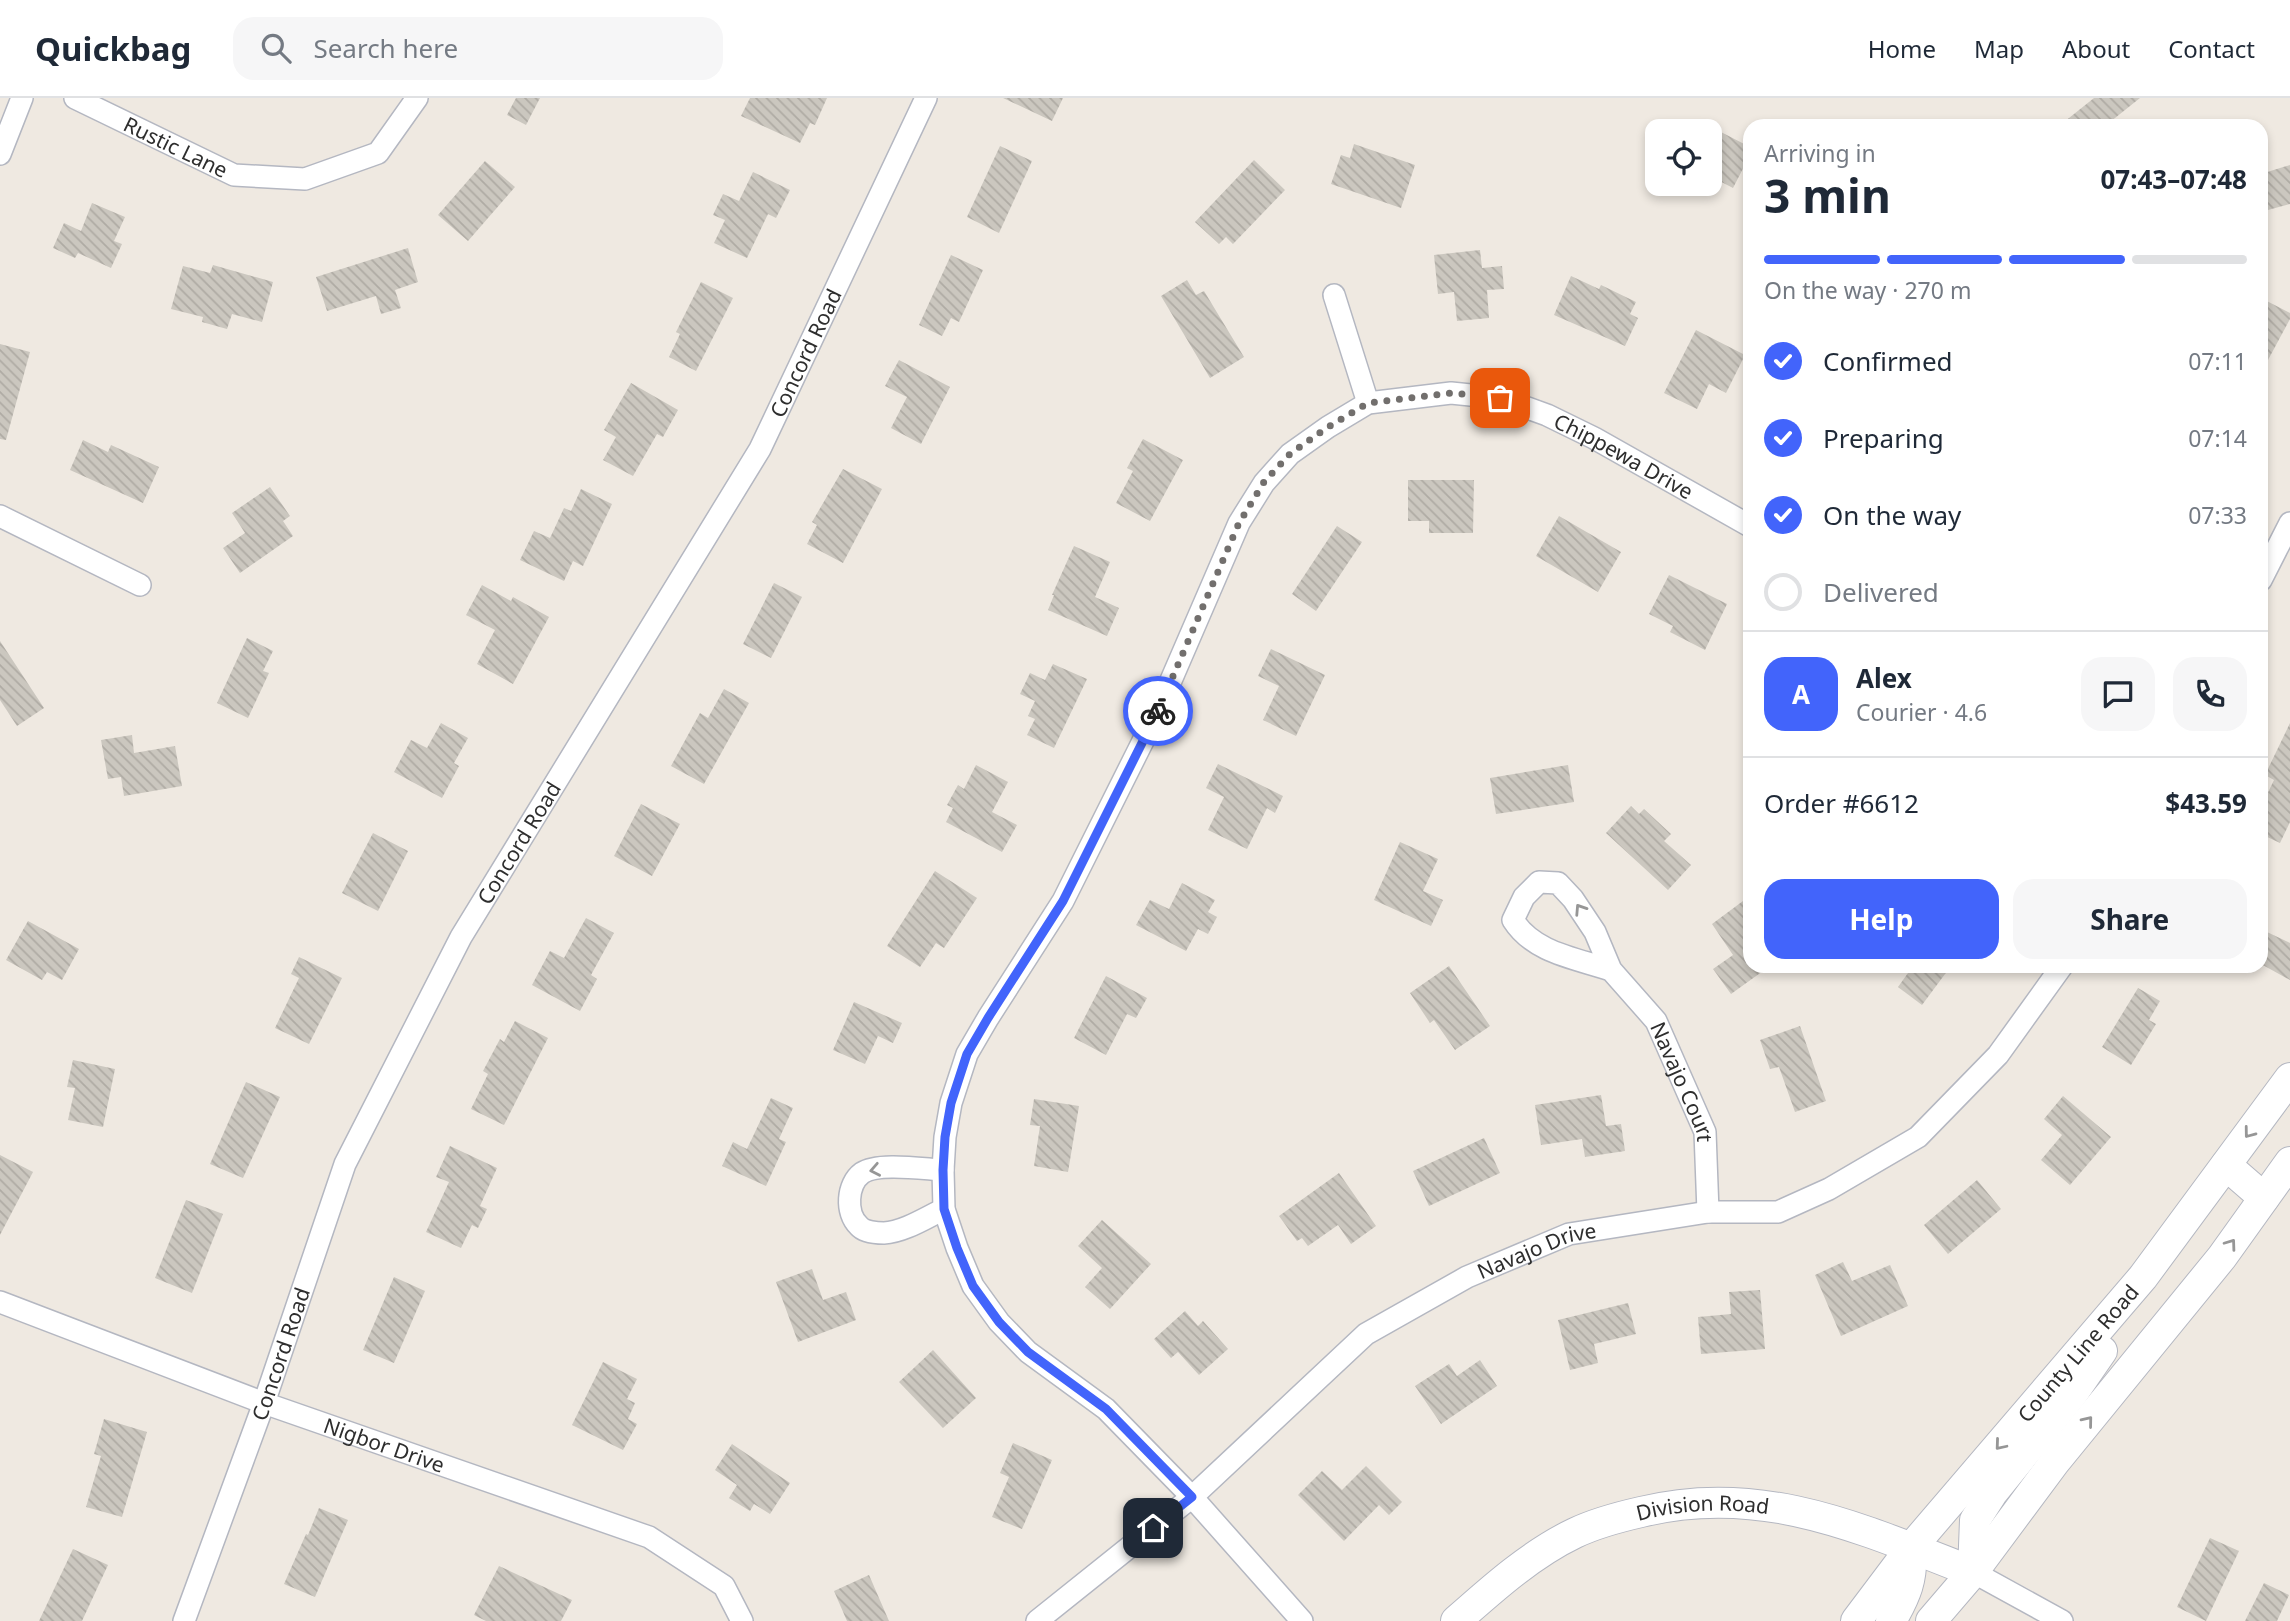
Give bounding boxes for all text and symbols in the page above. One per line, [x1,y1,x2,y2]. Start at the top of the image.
search box [233,17,723,80]
text: Quickbag [35,26,191,71]
icon: search [257,29,295,67]
text: Search here [313,30,458,66]
text: Home [1868,32,1936,65]
text: Map [1974,32,2024,65]
text: About [2062,32,2130,65]
text: Contact [2168,32,2255,65]
street label: Rustic Lane [119,110,232,184]
map controls [1645,119,1722,196]
button: locate [1645,119,1722,196]
text: Arriving in [1764,137,1876,169]
text: 07:43–07:48 [2100,161,2247,197]
text: 3 min [1764,164,1891,226]
text: On the way · 270 m [1764,274,1971,306]
street label: Concord Road [763,284,848,422]
icon: check [1764,342,1802,380]
text: Confirmed [1823,343,1953,379]
text: 07:11 [2188,345,2247,377]
pin [1470,368,1530,428]
icon: bag [1481,379,1519,417]
street label: Chippewa Drive [1549,407,1698,505]
icon: check [1764,419,1802,457]
text: Preparing [1823,420,1944,456]
text: 07:14 [2188,422,2247,454]
icon: check [1764,496,1802,534]
text: On the way [1823,497,1961,533]
text: 07:33 [2188,499,2247,531]
text: Delivered [1823,574,1939,610]
button: chat [2081,657,2155,731]
button: phone [2173,657,2247,731]
text: Alex [1856,660,1912,696]
courier [1123,676,1193,746]
text: A [1792,676,1810,712]
icon: bike [1139,692,1177,730]
text: Courier · 4.6 [1856,696,1987,728]
street label: Concord Road [471,776,567,909]
text: Order #6612 [1764,785,1919,821]
text: $43.59 [2165,785,2247,821]
button: Help [1764,879,1999,959]
button: Share [2013,879,2247,959]
one-way arrow [1576,904,1588,917]
street label: Navajo Court [1644,1017,1719,1143]
one-way arrow [2245,1125,2258,1138]
one-way arrow [869,1162,881,1177]
street label: Navajo Drive [1473,1216,1598,1285]
one-way arrow [2223,1239,2236,1252]
street label: County Line Road [2011,1278,2145,1428]
street label: Concord Road [245,1284,316,1424]
street label: Nigbor Drive [320,1411,448,1479]
one-way arrow [2080,1416,2093,1428]
one-way arrow [1996,1436,2008,1449]
street label: Division Road [1633,1488,1771,1527]
pin [1123,1498,1183,1558]
icon: home [1134,1509,1172,1547]

